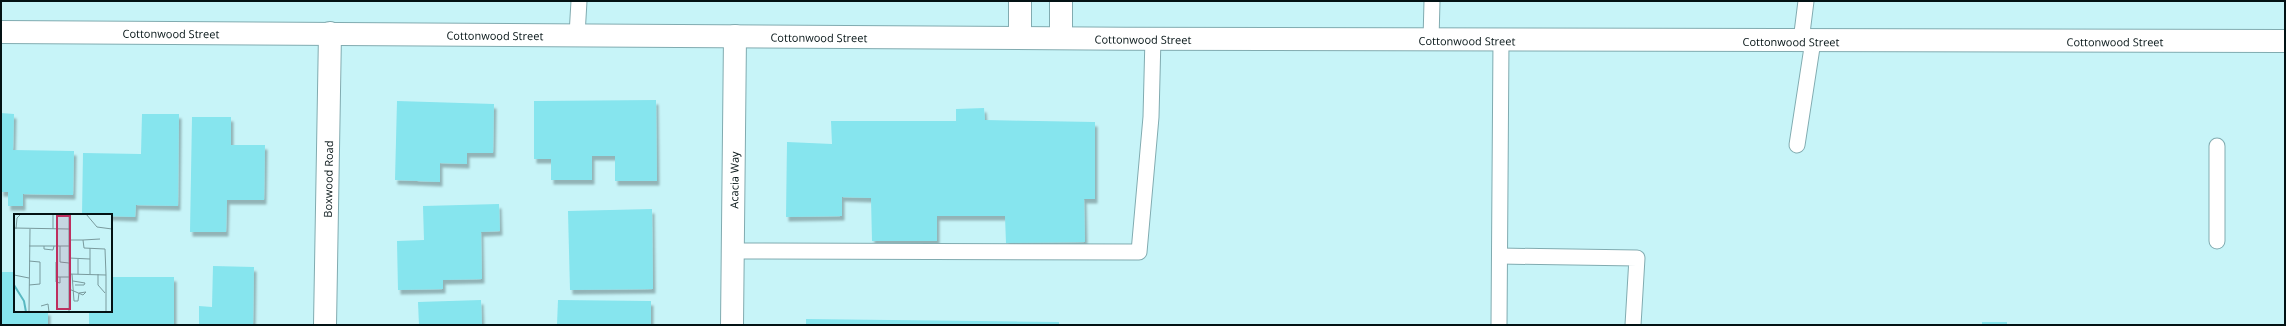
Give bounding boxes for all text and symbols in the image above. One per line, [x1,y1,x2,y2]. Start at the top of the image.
street label: Cottonwood Street [122,25,220,41]
street label: Cottonwood Street [446,27,543,43]
street label: Cottonwood Street [770,29,868,45]
street label: Cottonwood Street [1094,31,1192,47]
street label: Cottonwood Street [1418,33,1516,48]
street label: Cottonwood Street [1743,34,1840,49]
street label: Cottonwood Street [2067,34,2164,49]
street label: Boxwood Road [319,140,336,218]
street label: Acacia Way [726,151,741,209]
inset map [14,214,112,312]

